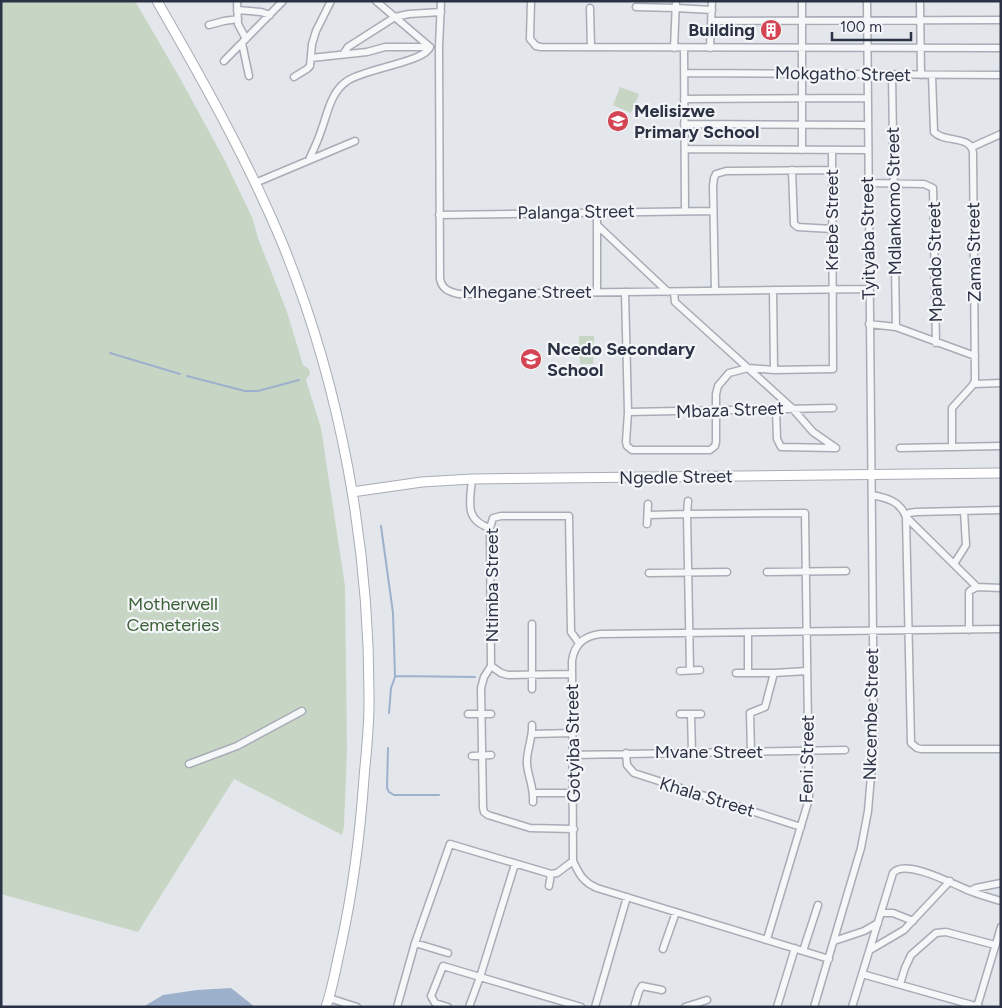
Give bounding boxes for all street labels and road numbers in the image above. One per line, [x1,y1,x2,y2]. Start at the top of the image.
street label: Mokgatho Street [775,62,911,86]
street label: Mdlankomo Street [882,126,906,275]
street label: Krebe Street [821,169,843,271]
street label: Tyityaba Street [856,176,880,300]
street label: Palanga Street [517,200,635,224]
street label: Mpando Street [923,201,947,323]
street label: Zama Street [962,202,986,302]
street label: Mhegane Street [462,281,592,303]
street label: Mbaza Street [676,397,784,423]
street label: Ngedle Street [619,465,733,489]
street label: Ntimba Street [481,527,503,642]
street label: Nkcembe Street [859,647,883,780]
street label: Gotyiba Street [561,683,585,803]
street label: Feni Street [795,714,819,803]
street label: Mvane Street [655,741,763,763]
street label: Khala Street [657,772,757,822]

